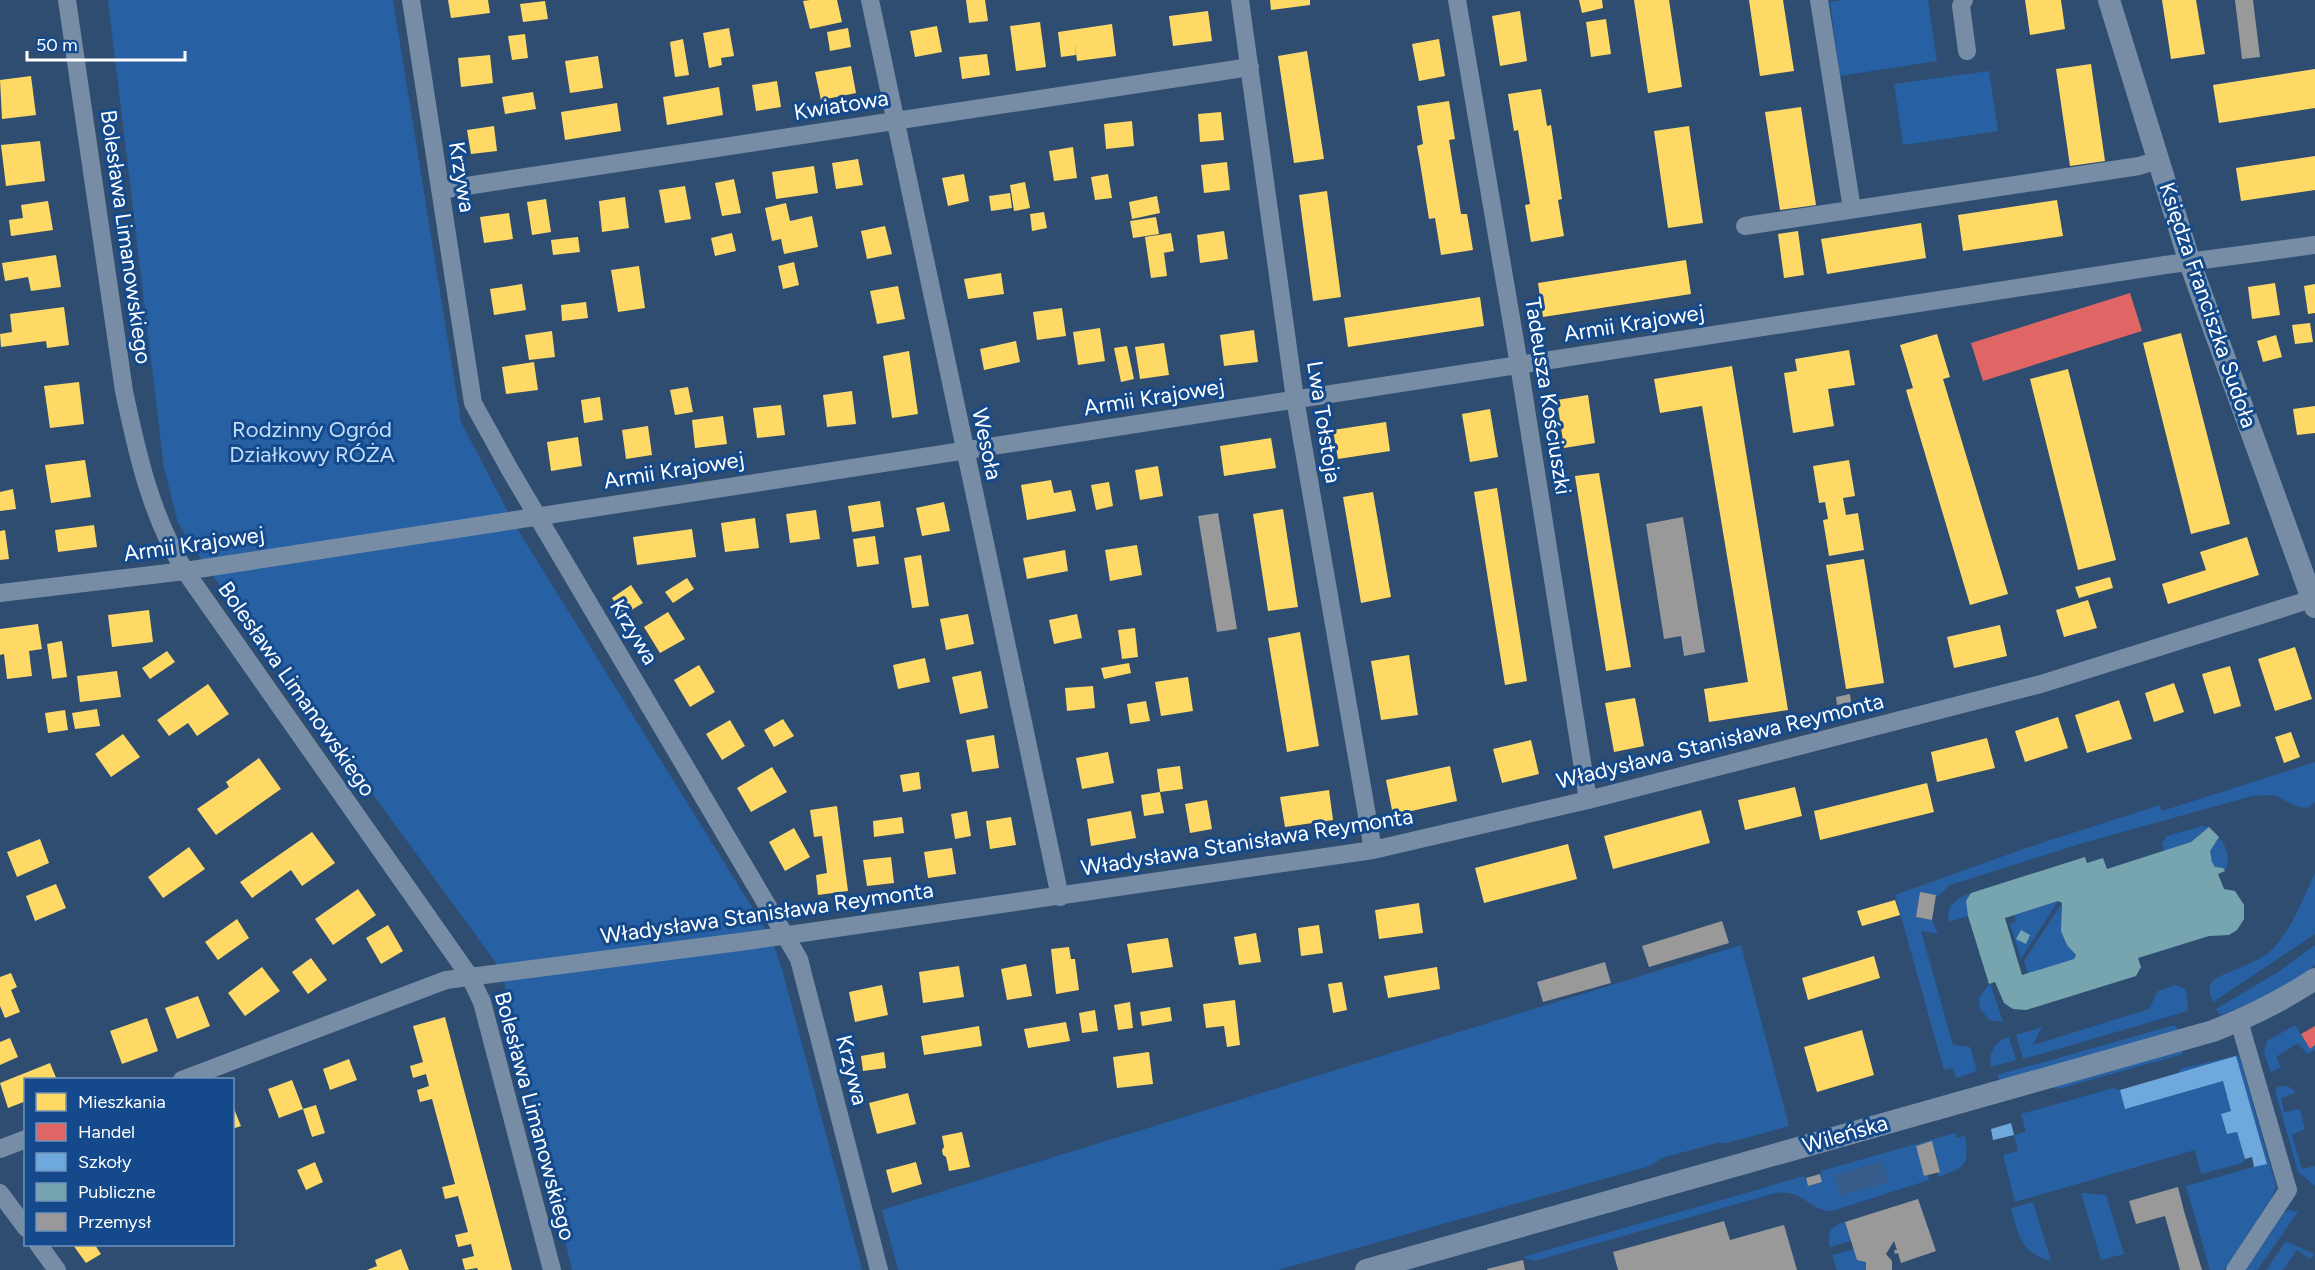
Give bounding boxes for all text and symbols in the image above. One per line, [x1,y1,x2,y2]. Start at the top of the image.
scale bar [27,24,184,62]
text: 50 m [36,34,78,56]
street label: Kwiatowa [792,84,890,126]
street label: Bolesława Limanowskiego [95,108,157,366]
street label: Krzywa [443,140,481,214]
street label: Księdza Franciszka Sudoła [2153,179,2263,431]
street label: Tadeusza Kościuszki [1519,295,1577,497]
street label: Armii Krajowej [1562,299,1706,347]
street label: Lwa Tołstoja [1301,359,1347,485]
street label: Armii Krajowej [1082,373,1226,421]
street label: Wesoła [966,406,1008,482]
park label: Rodzinny Ogród Działkowy RÓŻA [229,416,395,468]
street label: Armii Krajowej [602,446,746,494]
street label: Armii Krajowej [122,521,266,567]
street label: Bolesława Limanowskiego [212,576,382,802]
street label: Krzywa [604,594,664,670]
street label: Władysława Stanisława Reymonta [1554,687,1886,795]
street label: Władysława Stanisława Reymonta [1079,802,1415,882]
street label: Władysława Stanisława Reymonta [599,876,935,950]
street label: Bolesława Limanowskiego [489,989,581,1243]
street label: Krzywa [830,1032,874,1108]
legend [24,1078,234,1246]
text: Mieszkania [78,1091,166,1113]
street label: Wileńska [1799,1109,1891,1159]
text: Handel [78,1121,135,1143]
text: Szkoły [78,1151,132,1173]
text: Publiczne [78,1181,156,1203]
text: Przemysł [78,1211,151,1233]

